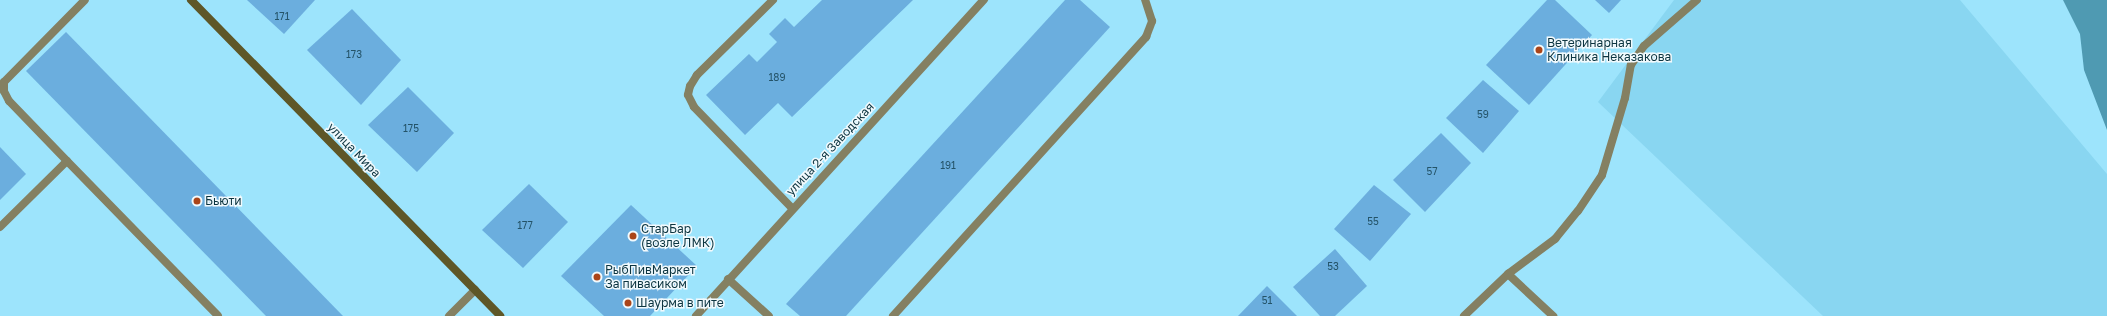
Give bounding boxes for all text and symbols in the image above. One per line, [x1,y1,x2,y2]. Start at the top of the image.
house number: 171 [275,11,289,23]
place label: Ветеринарная Клиника Неказакова [1547,36,1671,64]
marker: Ветеринарная Клиника Неказакова [1534,45,1544,55]
house number: 173 [346,49,362,61]
house number: 189 [769,72,785,84]
street label: улица 2-я Заводская [783,99,877,199]
house number: 59 [1477,109,1489,121]
street label: улица Мира [325,120,383,180]
house number: 175 [403,123,419,135]
house number: 191 [940,160,956,172]
house number: 57 [1426,166,1438,178]
place label: Бьюти [205,194,242,208]
marker: Бьюти [192,196,202,206]
house number: 55 [1367,216,1379,228]
house number: 177 [517,220,533,232]
place label: СтарБар (возле ЛМК) [641,222,715,250]
marker: СтарБар (возле ЛМК) [628,231,638,241]
house number: 53 [1327,261,1339,273]
place label: РыбПивМаркет За пивасиком [605,263,696,291]
marker: РыбПивМаркет За пивасиком [592,272,602,282]
house number: 51 [1262,295,1272,307]
place label: Шаурма в пите [636,296,724,310]
marker: Шаурма в пите [623,298,633,308]

